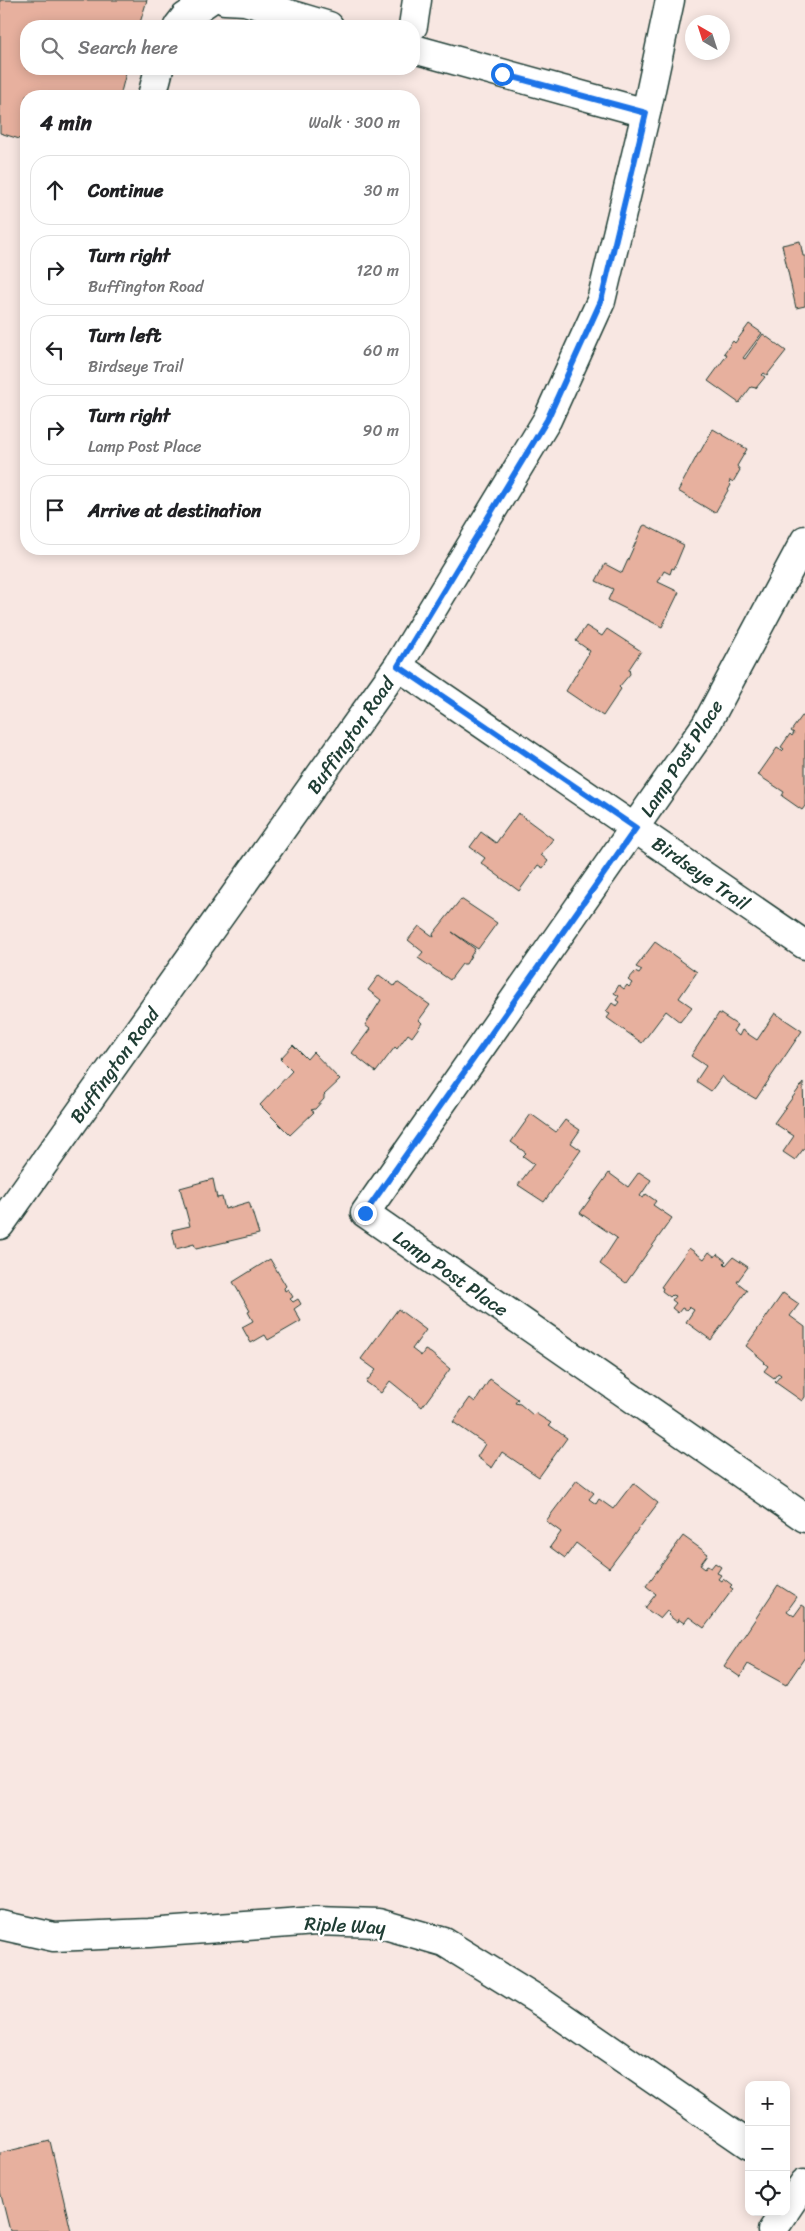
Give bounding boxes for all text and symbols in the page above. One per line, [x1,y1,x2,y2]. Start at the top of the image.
north arrow [685,15,730,60]
search box [20,20,420,75]
text: Search here [78,31,178,64]
icon: search [38,34,66,62]
route start [491,63,514,86]
text: 4 min [40,104,92,142]
text: Walk · 300 m [309,108,400,137]
text: Continue [88,174,164,207]
icon: ahead [41,176,69,204]
text: 30 m [364,176,399,205]
text: Turn right [88,239,170,272]
icon: right [41,256,69,284]
text: 120 m [356,256,399,285]
text: Buffington Road [88,272,203,301]
text: Turn left [88,319,161,352]
icon: left [41,336,69,364]
text: 60 m [363,336,399,365]
text: Birdseye Trail [88,352,184,381]
text: Turn right [88,399,170,432]
icon: right [41,416,69,444]
text: 90 m [363,416,399,445]
text: Lamp Post Place [88,432,202,461]
text: Arrive at destination [88,494,261,527]
icon: arrive [41,496,69,524]
street label: Buffington Road [298,669,404,801]
street label: Lamp Post Place [631,693,732,824]
street label: Birdseye Trail [645,827,757,920]
street label: Buffington Road [61,999,169,1130]
route end [354,1202,377,1225]
street label: Lamp Post Place [386,1221,516,1326]
street label: Riple Way [304,1907,387,1944]
map controls [745,2081,790,2216]
button: + [745,2081,790,2126]
button: − [745,2126,790,2171]
button: locate [745,2171,790,2216]

